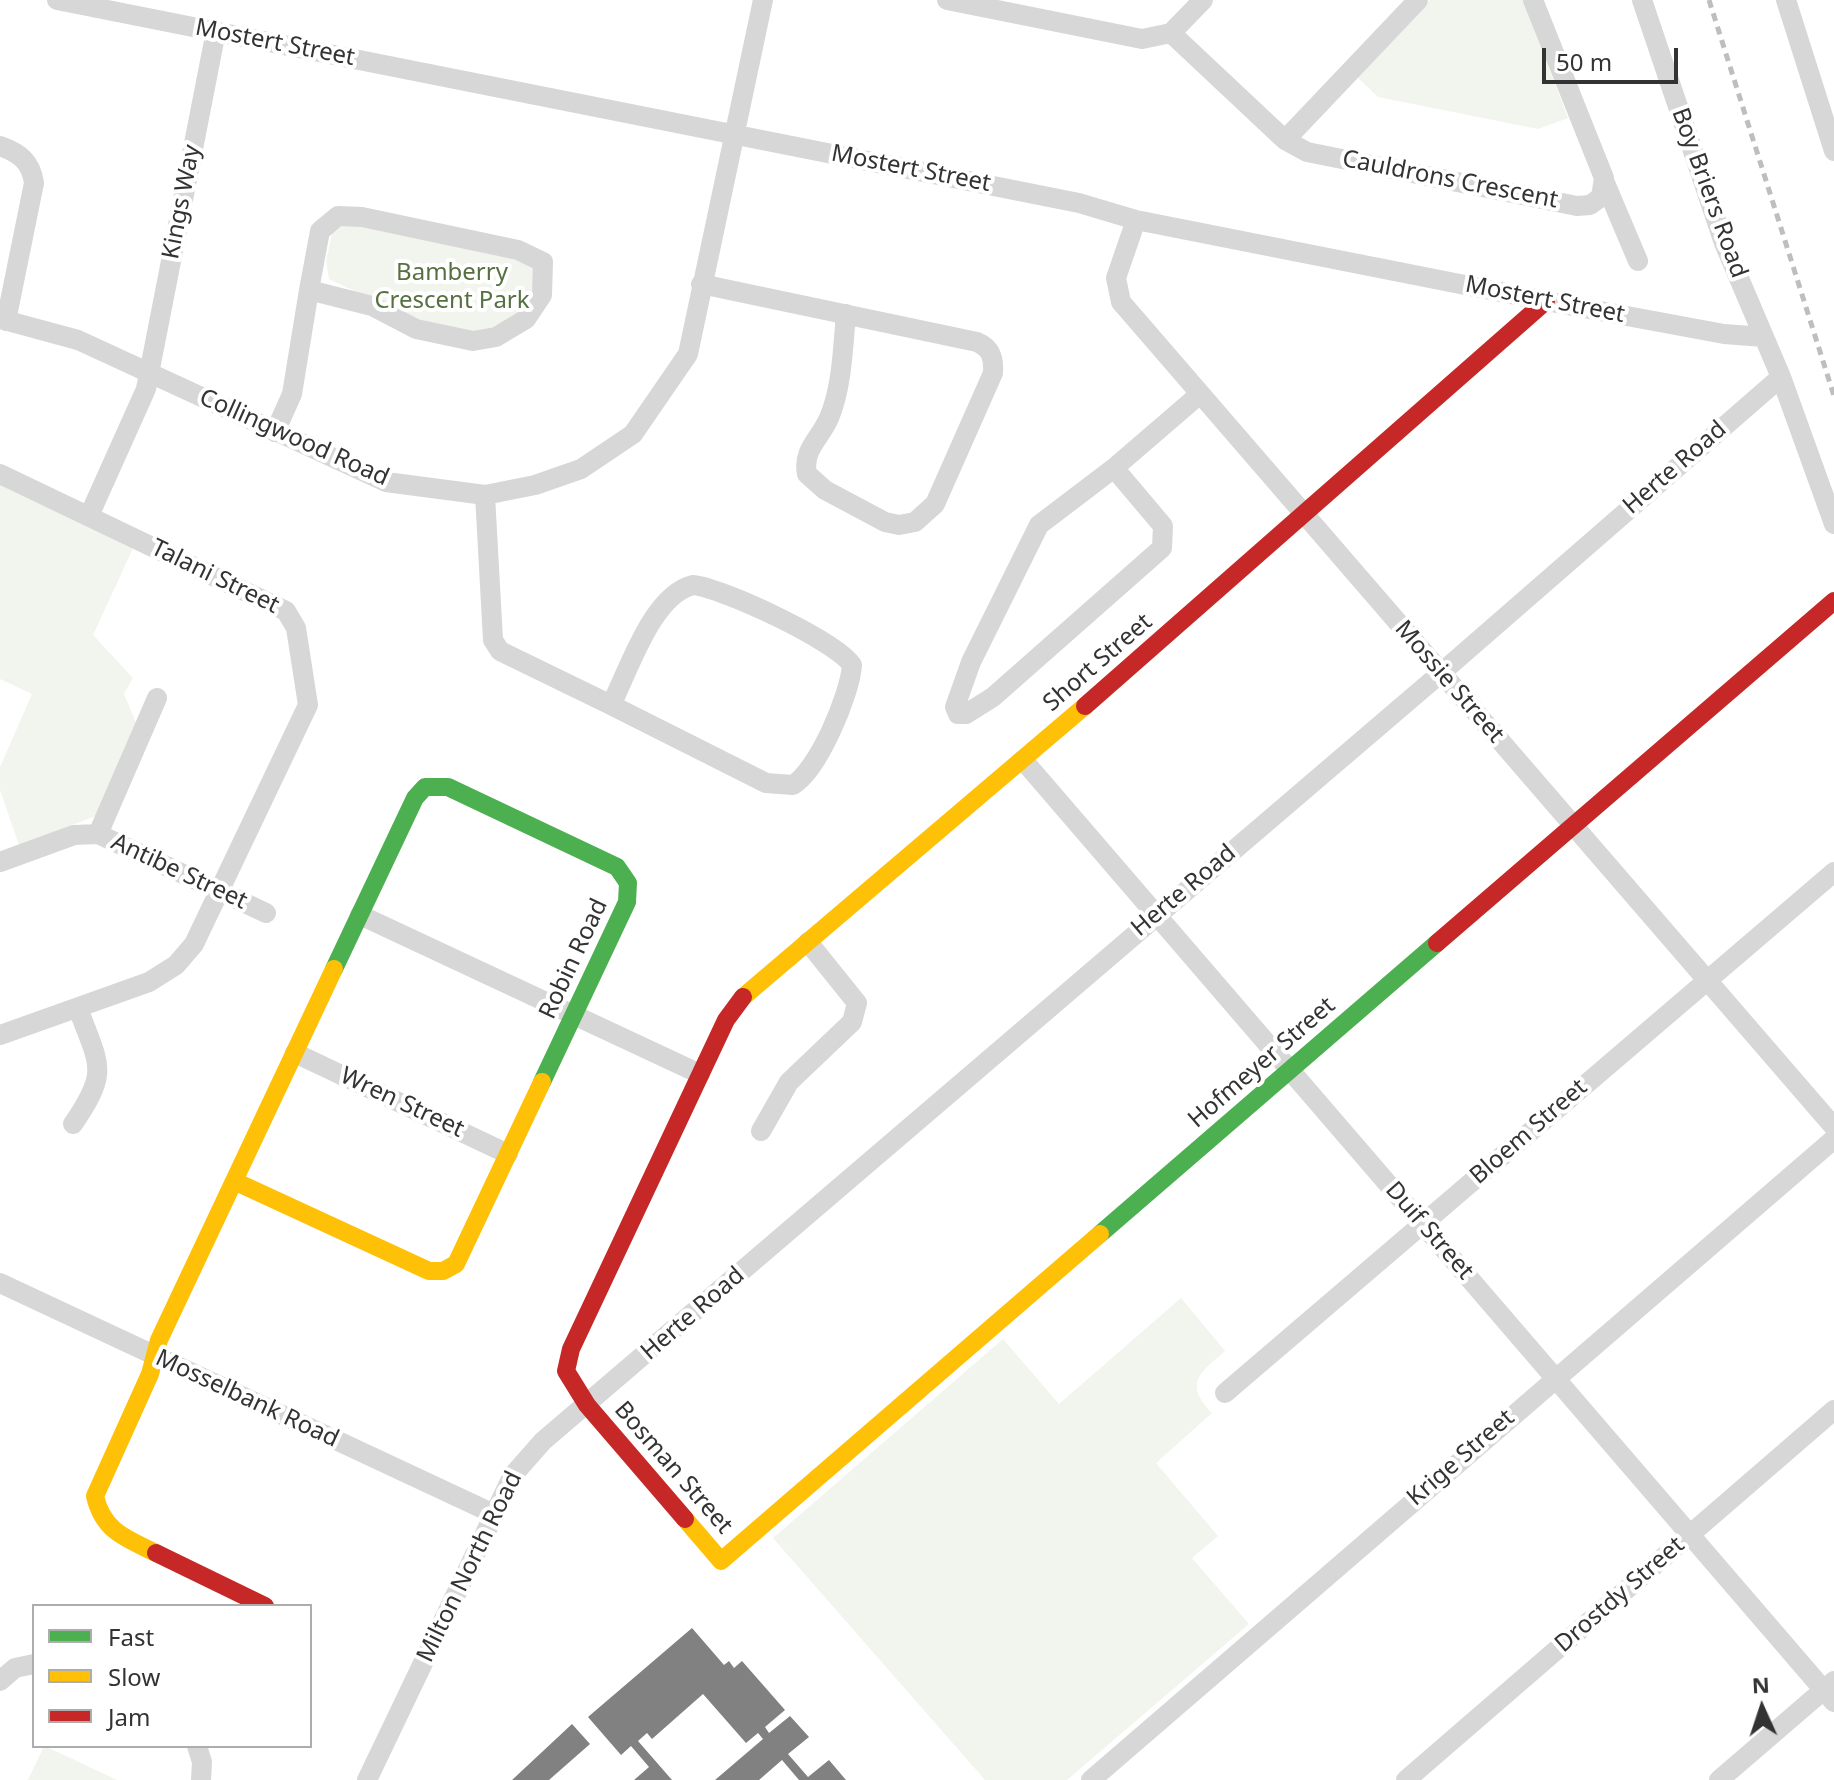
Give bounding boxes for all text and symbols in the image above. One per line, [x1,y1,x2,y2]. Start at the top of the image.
street label: Mostert Street [193,13,357,73]
scale bar [1546,32,1682,82]
text: 50 m [1556,45,1612,78]
street label: Boy Briers Road [1665,104,1753,282]
street label: Mostert Street [829,139,993,199]
street label: Kings Way [157,142,207,262]
street label: Cauldrons Crescent [1340,145,1560,215]
park label: Bamberry Crescent Park [374,259,530,315]
street label: Mostert Street [1463,270,1627,330]
street label: Collingwood Road [195,383,393,493]
street label: Herte Road [1617,415,1733,521]
street label: Talani Street [146,534,284,620]
street label: Short Street [1038,608,1158,718]
street label: Mossie Street [1388,615,1510,749]
street label: Antibe Street [106,828,252,916]
street label: Herte Road [1126,839,1242,943]
street label: Robin Road [534,894,614,1024]
street label: Hofmeyer Street [1183,991,1341,1135]
street label: Wren Street [336,1062,468,1144]
street label: Bloem Street [1465,1073,1593,1191]
street label: Duif Street [1379,1176,1479,1286]
street label: Herte Road [635,1261,751,1367]
street label: Mosselbank Road [151,1344,343,1454]
street label: Bosman Street [608,1396,738,1540]
street label: Krige Street [1402,1404,1520,1512]
street label: Milton North Road [411,1467,529,1667]
street label: Drostdy Street [1549,1531,1691,1659]
legend [32,1604,312,1748]
text: Fast [108,1620,154,1653]
text: Slow [108,1660,160,1693]
north arrow [1722,1668,1802,1748]
text: N [1751,1669,1770,1699]
text: Jam [108,1700,150,1733]

